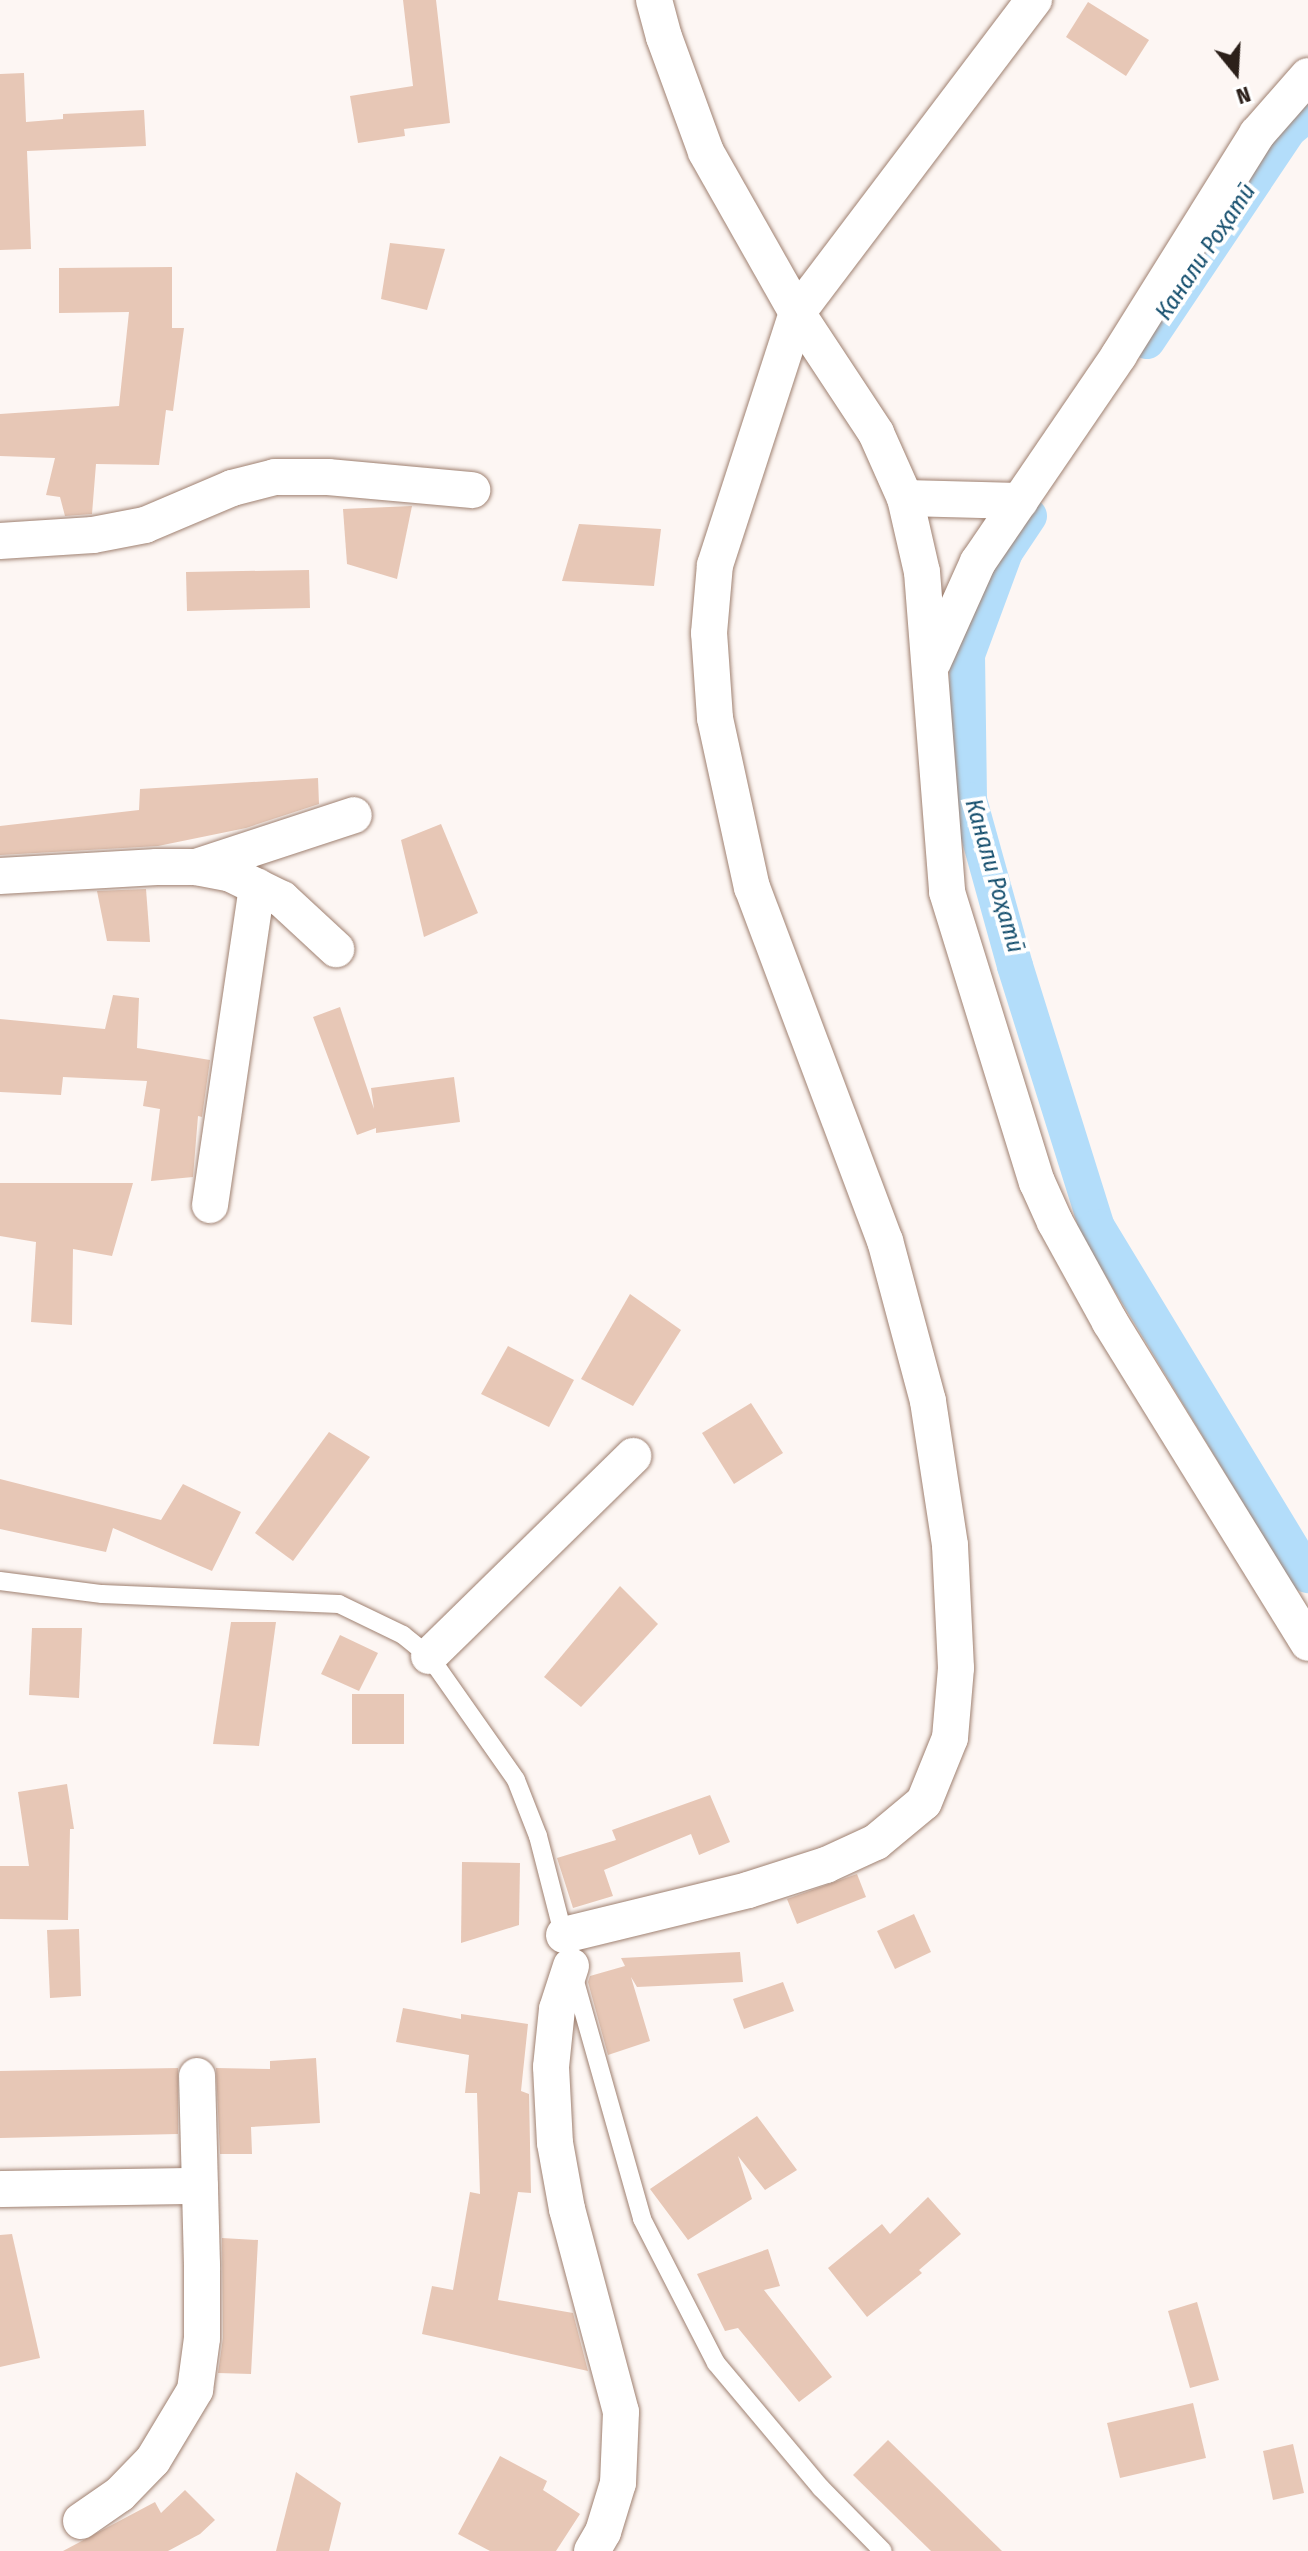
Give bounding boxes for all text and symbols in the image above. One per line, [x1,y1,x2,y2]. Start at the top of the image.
north arrow [1196,32,1276,112]
text: N [1233,80,1254,110]
water label: Канали Роҳатӣ [1150,178,1262,326]
water label: Канали Роҳатӣ [958,796,1030,956]

